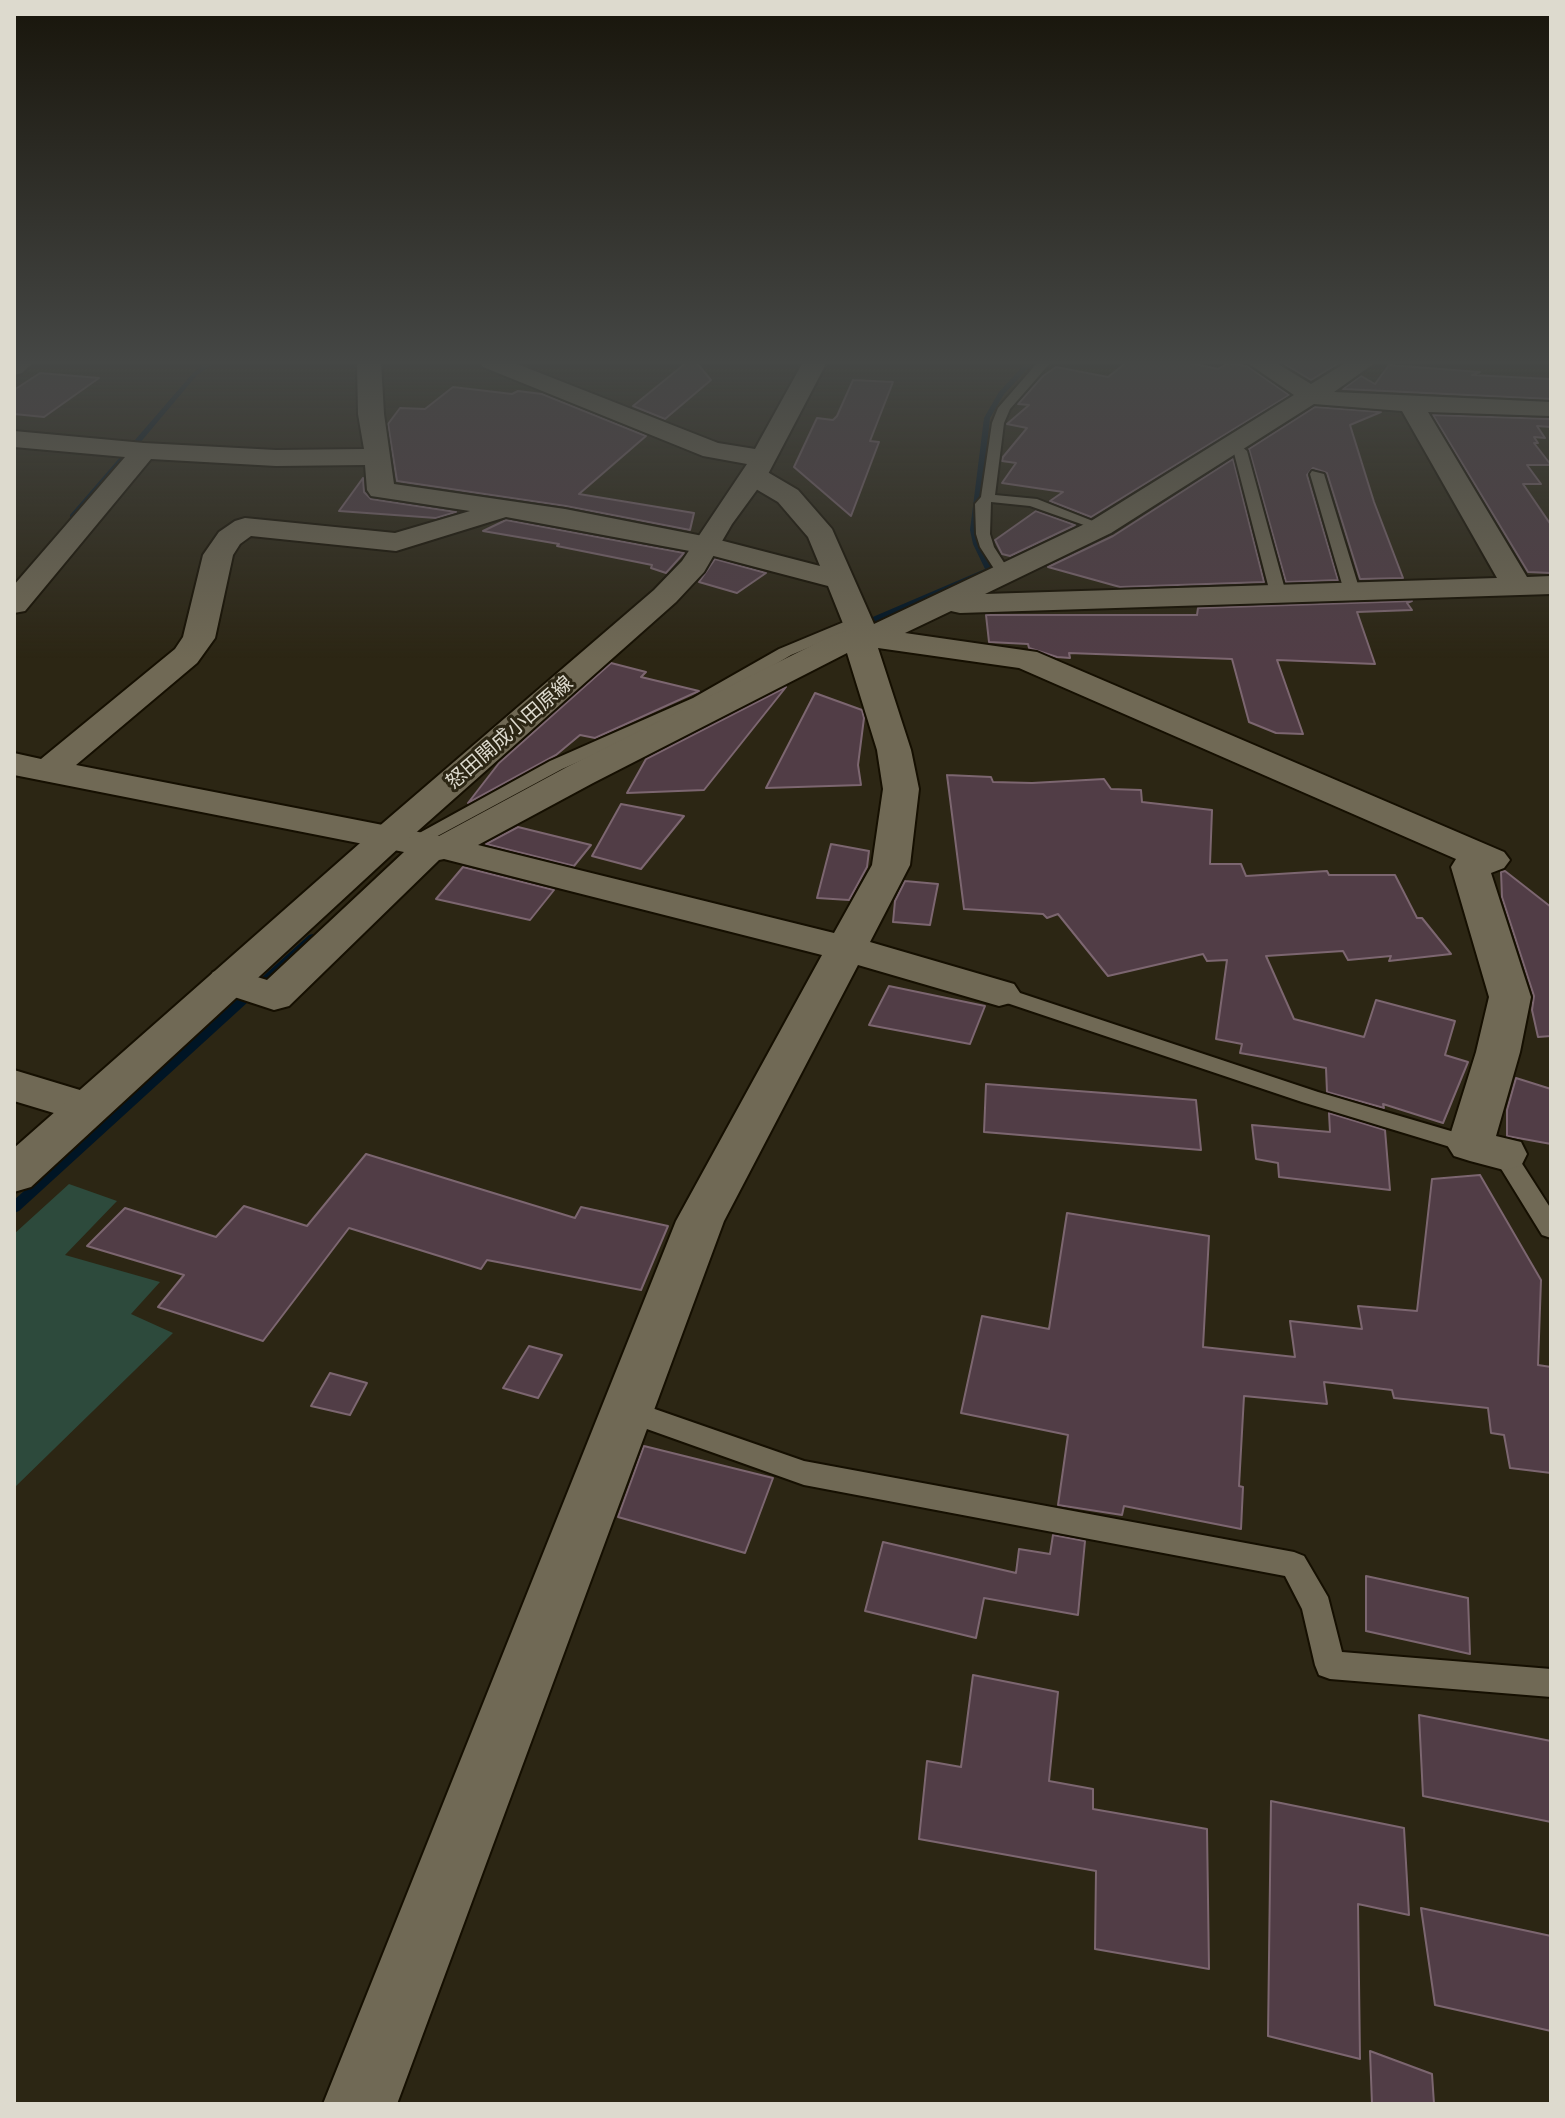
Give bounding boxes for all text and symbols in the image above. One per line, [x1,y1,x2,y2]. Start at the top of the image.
street label: 怒田開成小田原線 [442,671,578,795]

